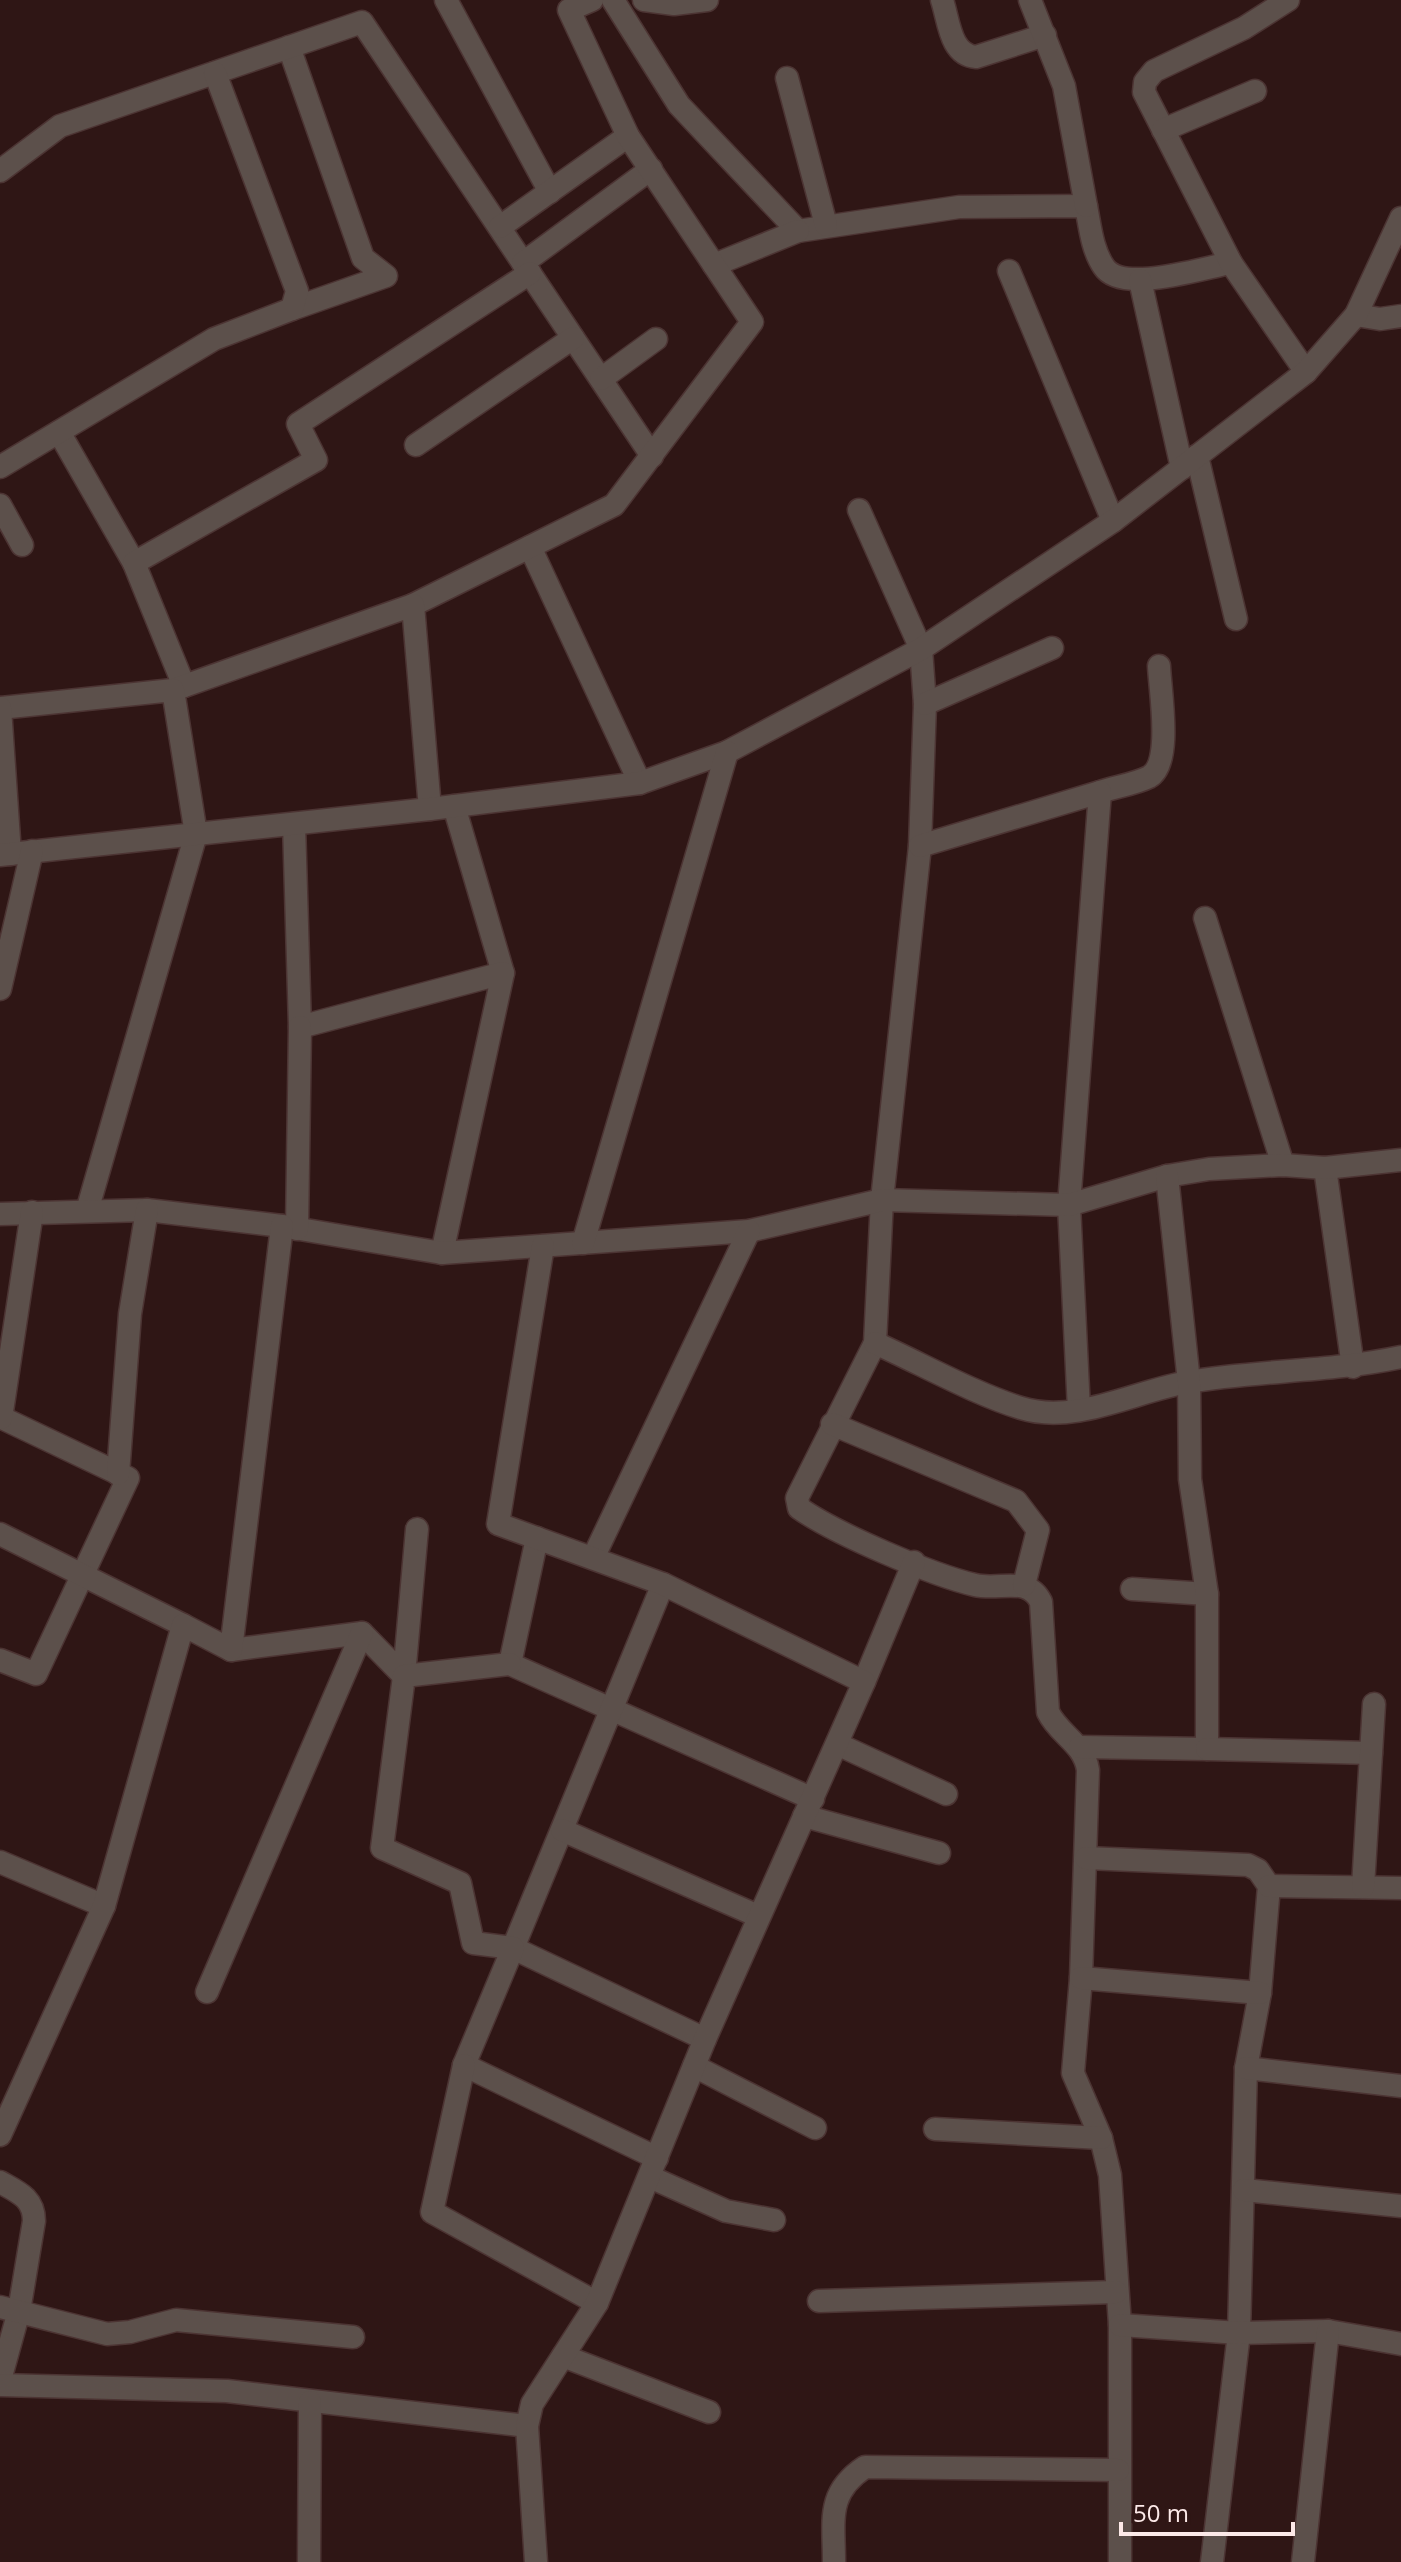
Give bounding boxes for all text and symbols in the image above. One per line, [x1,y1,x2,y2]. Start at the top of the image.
scale bar [1121,2486,1293,2536]
text: 50 m [1133,2496,1189,2529]

